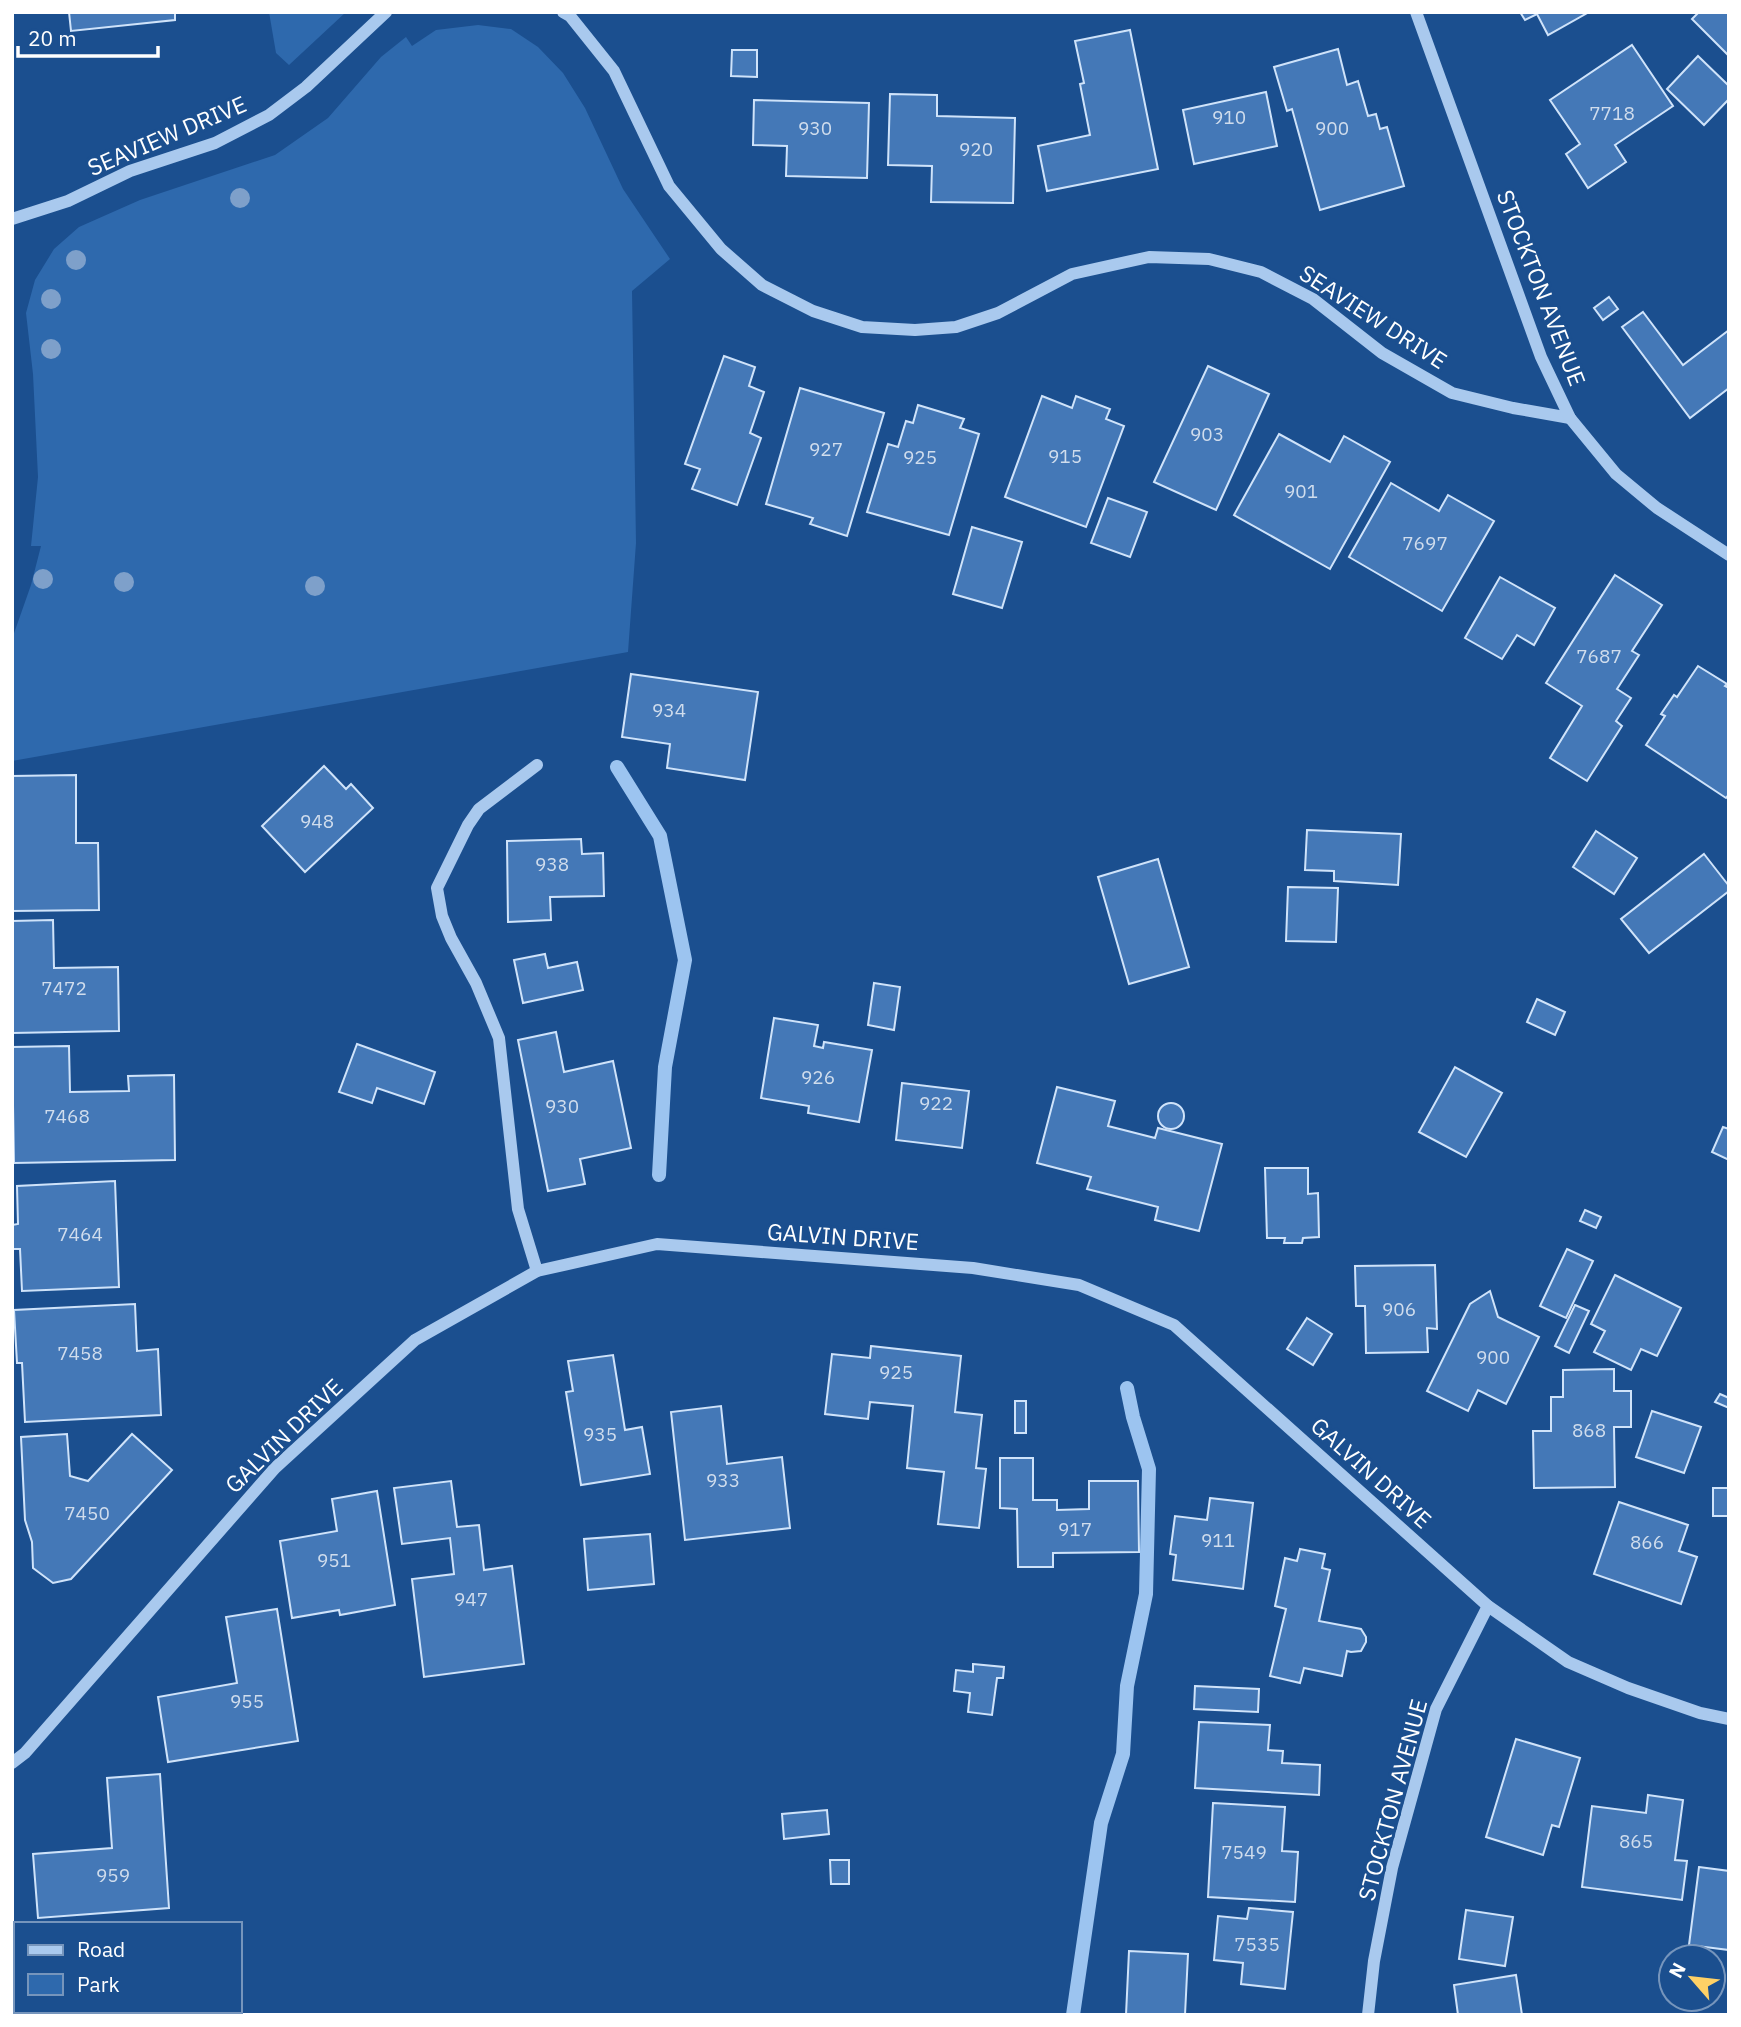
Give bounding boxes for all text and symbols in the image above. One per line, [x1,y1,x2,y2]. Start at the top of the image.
scale bar [18,14,158,58]
text: 20 m [28,24,77,52]
street label: SEAVIEW DRIVE [83,88,251,182]
house number: 7718 [1589,101,1635,125]
house number: 910 [1212,105,1246,129]
house number: 930 [798,116,832,140]
house number: 900 [1315,116,1349,140]
house number: 920 [959,137,993,161]
street label: STOCKTON AVENUE [1491,185,1593,390]
street label: SEAVIEW DRIVE [1294,257,1453,375]
house number: 903 [1190,422,1224,446]
house number: 927 [809,437,843,461]
house number: 915 [1048,444,1082,468]
house number: 925 [903,445,937,469]
house number: 901 [1284,479,1318,503]
house number: 7697 [1402,531,1448,555]
house number: 7687 [1576,644,1622,668]
house number: 934 [652,698,686,722]
house number: 948 [300,809,334,833]
house number: 938 [535,852,569,876]
house number: 7472 [41,976,87,1000]
house number: 926 [801,1065,835,1089]
house number: 922 [919,1091,953,1115]
house number: 930 [545,1094,579,1118]
house number: 7468 [44,1104,90,1128]
street label: GALVIN DRIVE [766,1216,920,1256]
house number: 7464 [57,1222,103,1246]
house number: 906 [1382,1297,1416,1321]
house number: 7458 [57,1341,103,1365]
house number: 900 [1476,1345,1510,1369]
house number: 925 [879,1360,913,1384]
street label: GALVIN DRIVE [218,1372,349,1499]
street label: GALVIN DRIVE [1305,1410,1438,1534]
house number: 868 [1572,1418,1606,1442]
house number: 935 [583,1422,617,1446]
house number: 933 [706,1468,740,1492]
house number: 7450 [64,1501,110,1525]
house number: 917 [1058,1517,1092,1541]
house number: 911 [1201,1528,1235,1552]
house number: 866 [1630,1530,1664,1554]
house number: 951 [317,1548,351,1572]
house number: 947 [454,1587,488,1611]
house number: 955 [230,1689,264,1713]
street label: STOCKTON AVENUE [1351,1696,1433,1904]
house number: 865 [1619,1829,1653,1853]
house number: 7549 [1221,1840,1267,1864]
house number: 959 [96,1863,130,1887]
legend [14,1922,242,2013]
house number: 7535 [1234,1932,1280,1956]
text: Road [77,1935,125,1963]
north arrow [1657,1943,1727,2013]
text: N [1663,1958,1691,1982]
text: Park [77,1970,120,1998]

